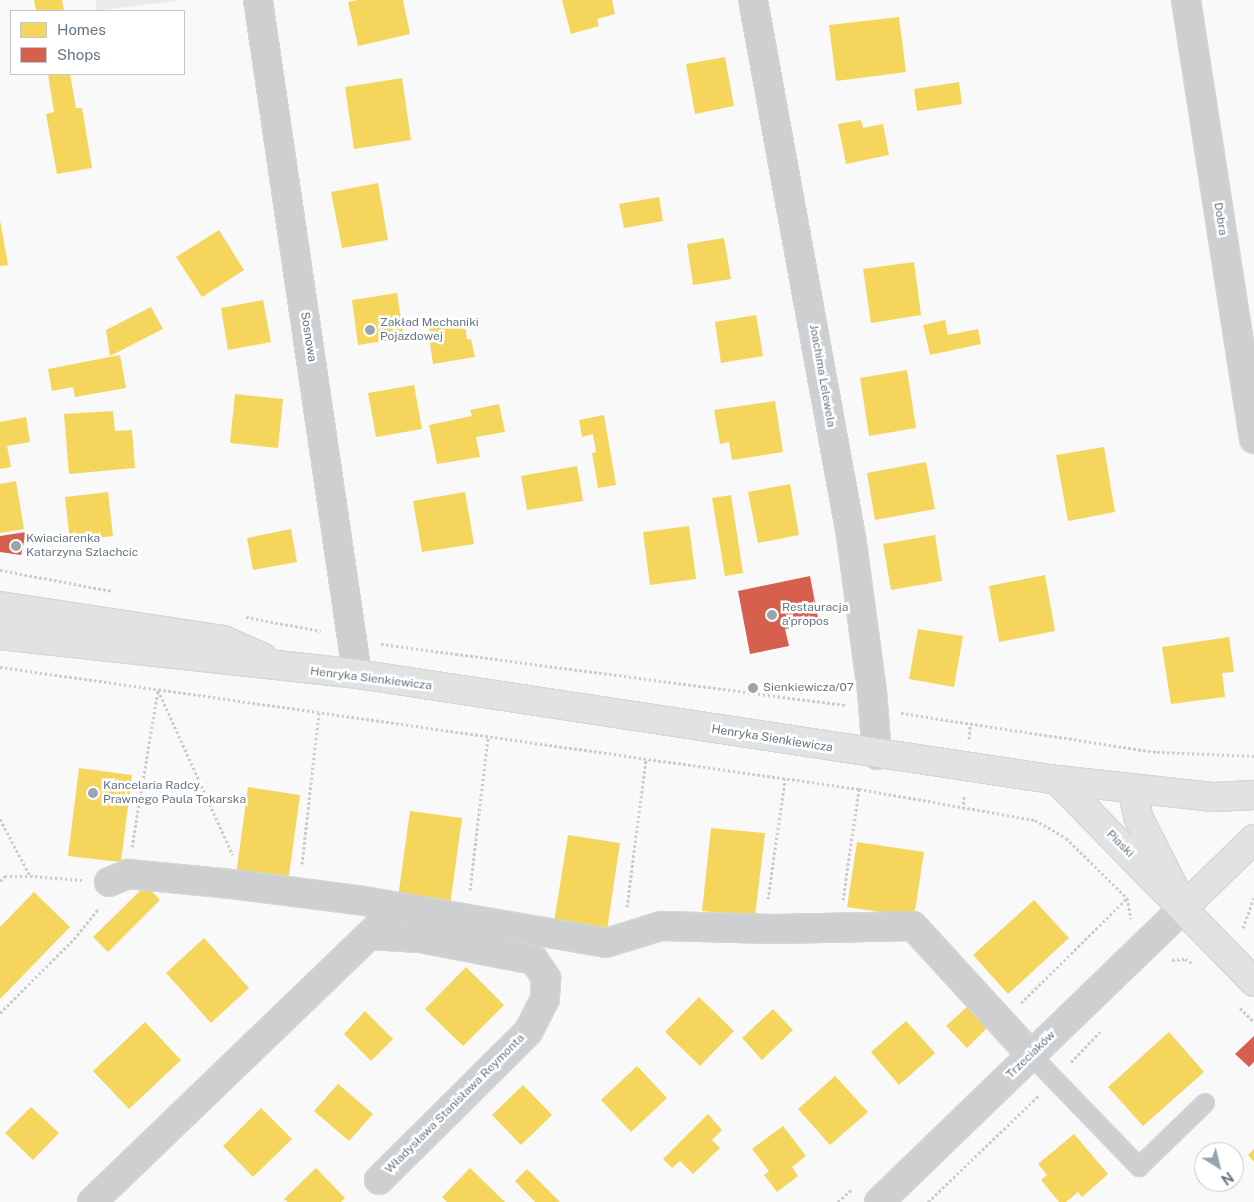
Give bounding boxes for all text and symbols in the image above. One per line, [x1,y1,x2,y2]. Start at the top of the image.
legend [10,10,185,75]
text: Homes [57,21,106,38]
text: Shops [57,46,101,63]
street label: Dobra [1210,201,1230,237]
street label: Sosnowa [297,311,319,363]
place label: Zakład Mechaniki Pojazdowej [380,316,479,344]
street label: Joachima Lelewela [806,323,838,429]
marker: Zakład Mechaniki Pojazdowej [364,324,376,336]
place label: Kwiaciarenka Katarzyna Szlachcic [26,532,138,560]
marker: Kwiaciarenka Katarzyna Szlachcic [10,540,22,552]
place label: Restauracja a'propos [782,601,848,629]
marker: Restauracja a'propos [766,609,778,621]
street label: Henryka Sienkiewicza [309,664,433,694]
place label: Sienkiewicza/07 [763,681,854,695]
marker: Sienkiewicza/07 [747,682,759,694]
street label: Henryka Sienkiewicza [710,722,834,756]
place label: Kancelaria Radcy Prawnego Paula Tokarska [103,779,246,807]
marker: Kancelaria Radcy Prawnego Paula Tokarska [87,787,99,799]
street label: Piaski [1103,827,1137,861]
street label: Trzeciaków [1003,1028,1059,1082]
street label: Władysława Stanisława Reymonta [382,1031,528,1177]
north arrow [1194,1142,1244,1192]
text: N [1218,1169,1236,1188]

